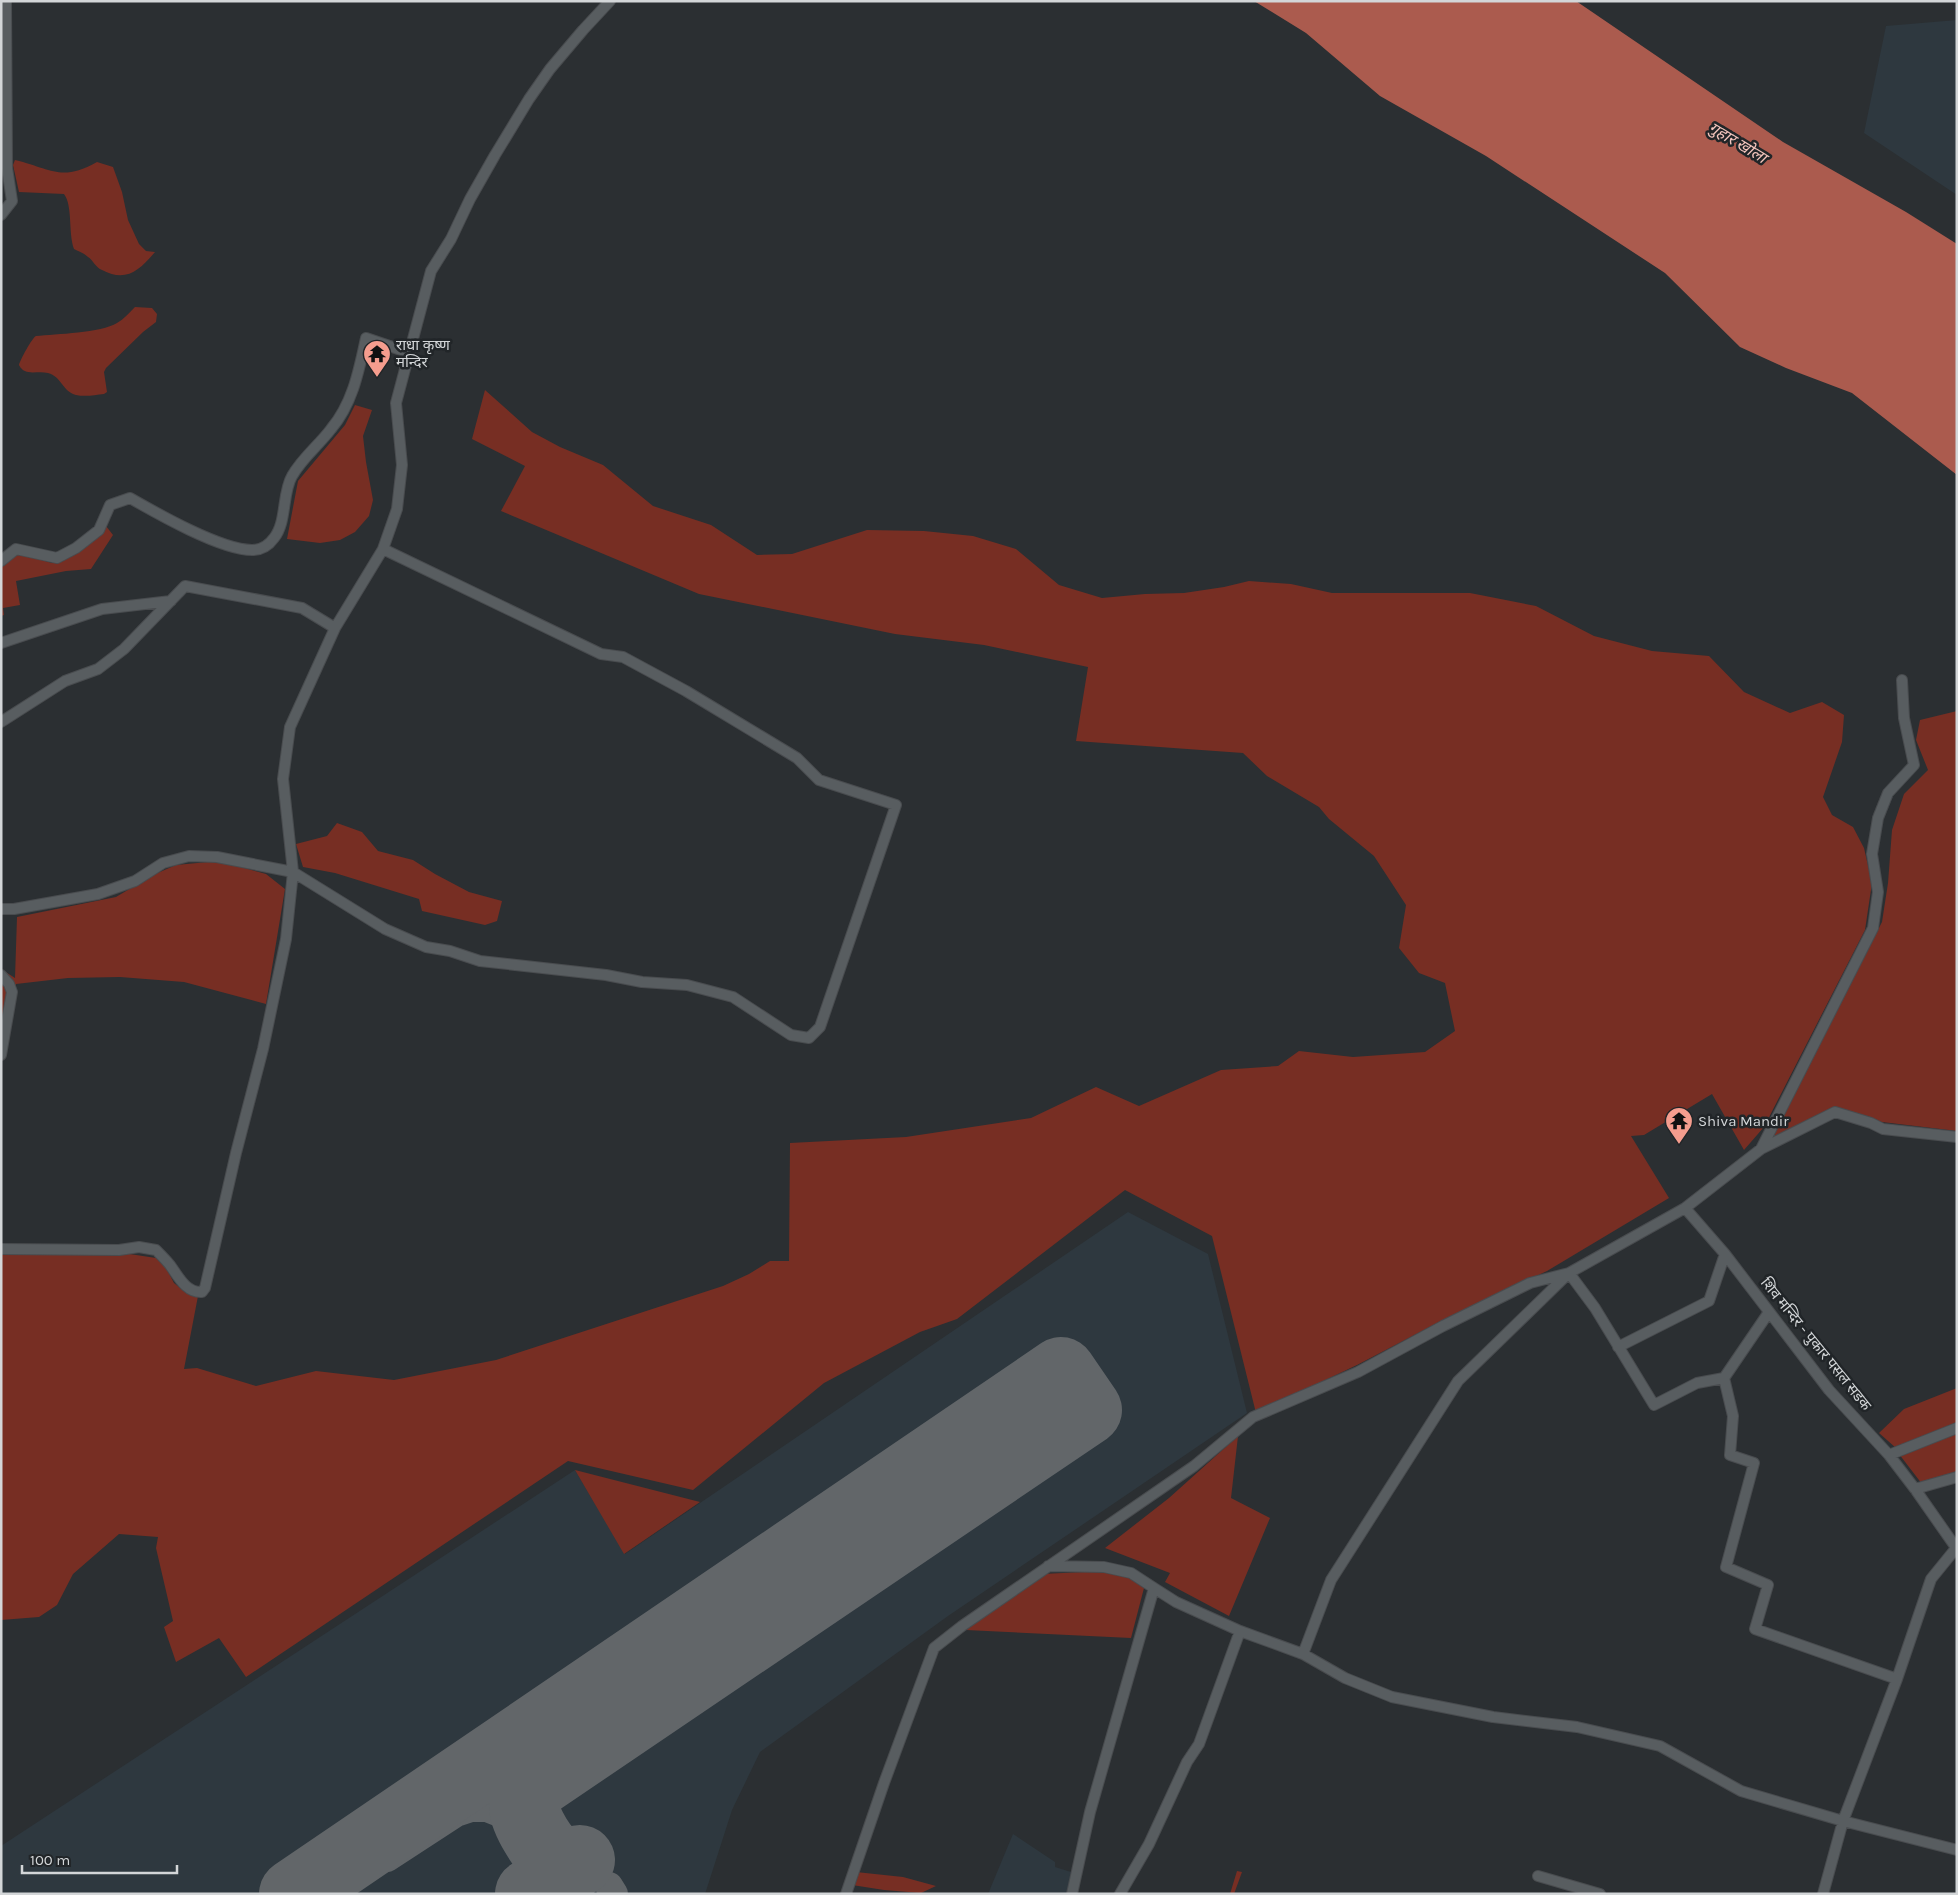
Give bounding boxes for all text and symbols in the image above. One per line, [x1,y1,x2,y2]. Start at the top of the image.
water label: गुहार खोला [1705,118,1772,169]
place label: राधा कृष्ण मन्दिर [396,336,451,371]
temple icon: राधा कृष्ण मन्दिर [362,339,392,378]
temple icon: Shiva Mandir [1664,1106,1694,1145]
place label: Shiva Mandir [1698,1112,1789,1130]
street label: शिव मन्दिर - पुकार पसल सडक [1756,1274,1875,1415]
scale bar [22,1842,178,1874]
text: 100 m [30,1851,70,1869]

